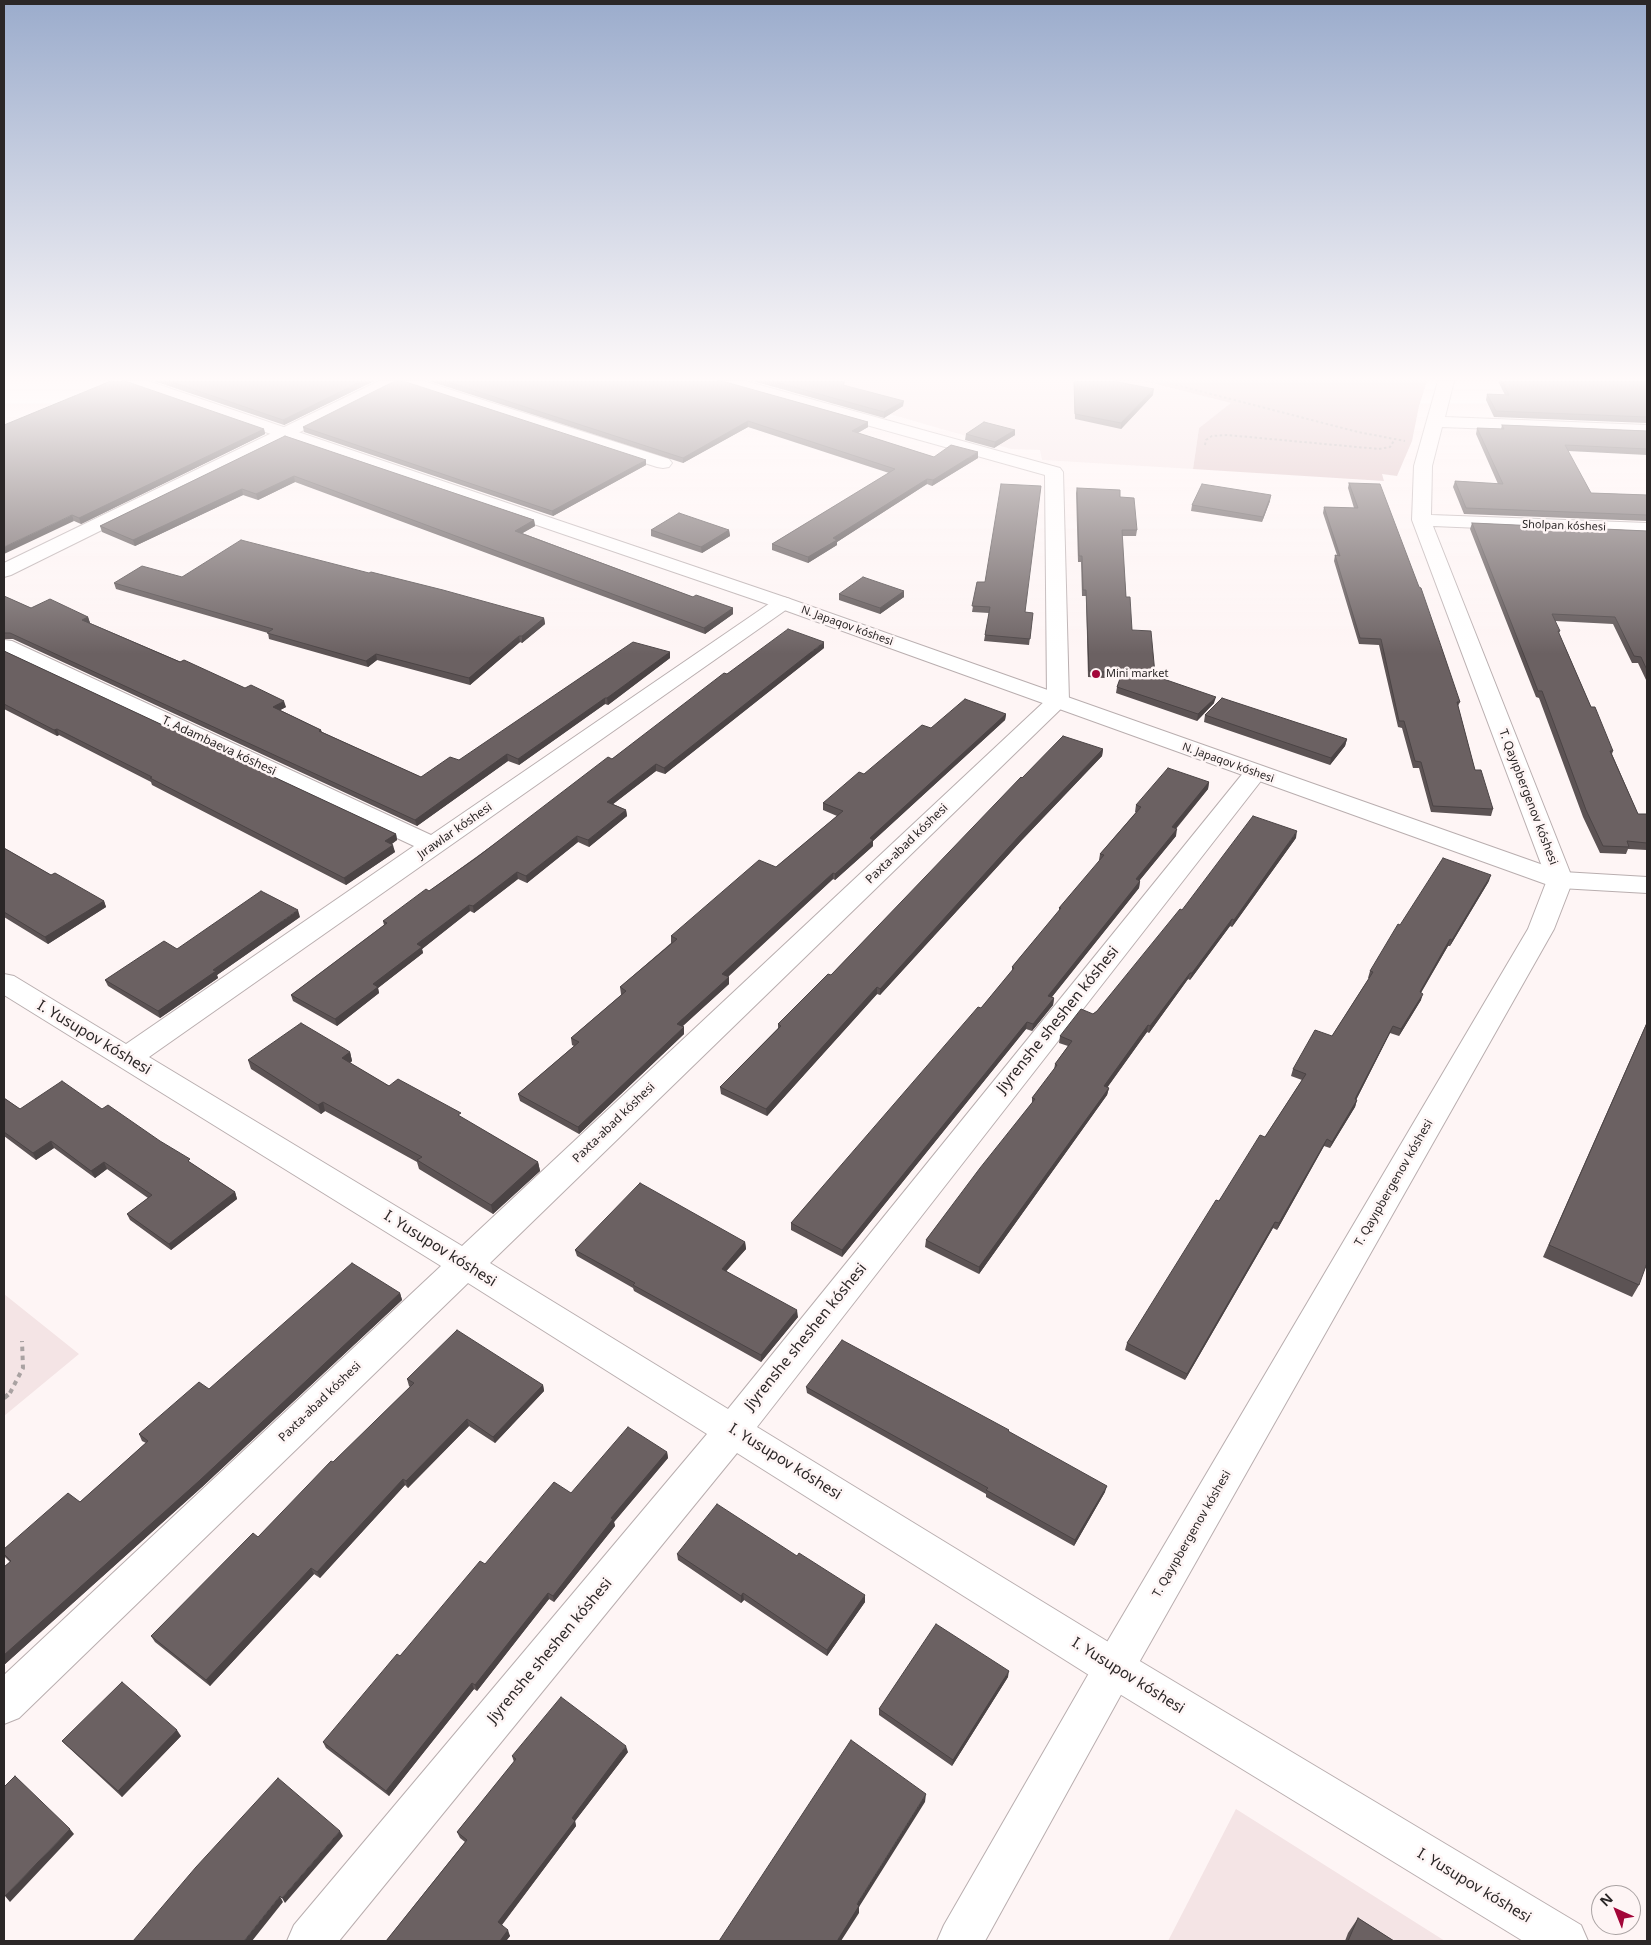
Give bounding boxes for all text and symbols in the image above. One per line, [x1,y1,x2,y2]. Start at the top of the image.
street label: Sholpan kóshesi [1522,518,1606,534]
street label: N. Japaqov kóshesi [799,603,895,649]
place label: Mini market [1106,667,1168,681]
marker: Mini market [1090,668,1102,680]
street label: T. Adambaeva kóshesi [160,713,278,779]
street label: T. Qayıpbergenov kóshesi [1495,727,1561,867]
street label: N. Japaqov kóshesi [1180,740,1276,786]
street label: Jırawlar kóshesi [415,800,495,862]
street label: Paxta-abad kóshesi [863,801,951,887]
street label: Jiyrenshe sheshen kóshesi [993,943,1123,1097]
street label: I. Yusupov kóshesi [34,997,154,1079]
street label: Paxta-abad kóshesi [570,1080,658,1166]
street label: T. Qayıpbergenov kóshesi [1352,1117,1436,1249]
street label: I. Yusupov kóshesi [380,1207,500,1291]
street label: Jiyrenshe sheshen kóshesi [741,1260,871,1414]
street label: Paxta-abad kóshesi [276,1359,364,1445]
street label: I. Yusupov kóshesi [725,1420,845,1504]
street label: T. Qayıpbergenov kóshesi [1150,1468,1234,1600]
street label: Jiyrenshe sheshen kóshesi [484,1575,616,1727]
street label: I. Yusupov kóshesi [1068,1634,1188,1718]
street label: I. Yusupov kóshesi [1414,1845,1534,1927]
north arrow [1591,1885,1641,1935]
text: N [1595,1889,1617,1910]

